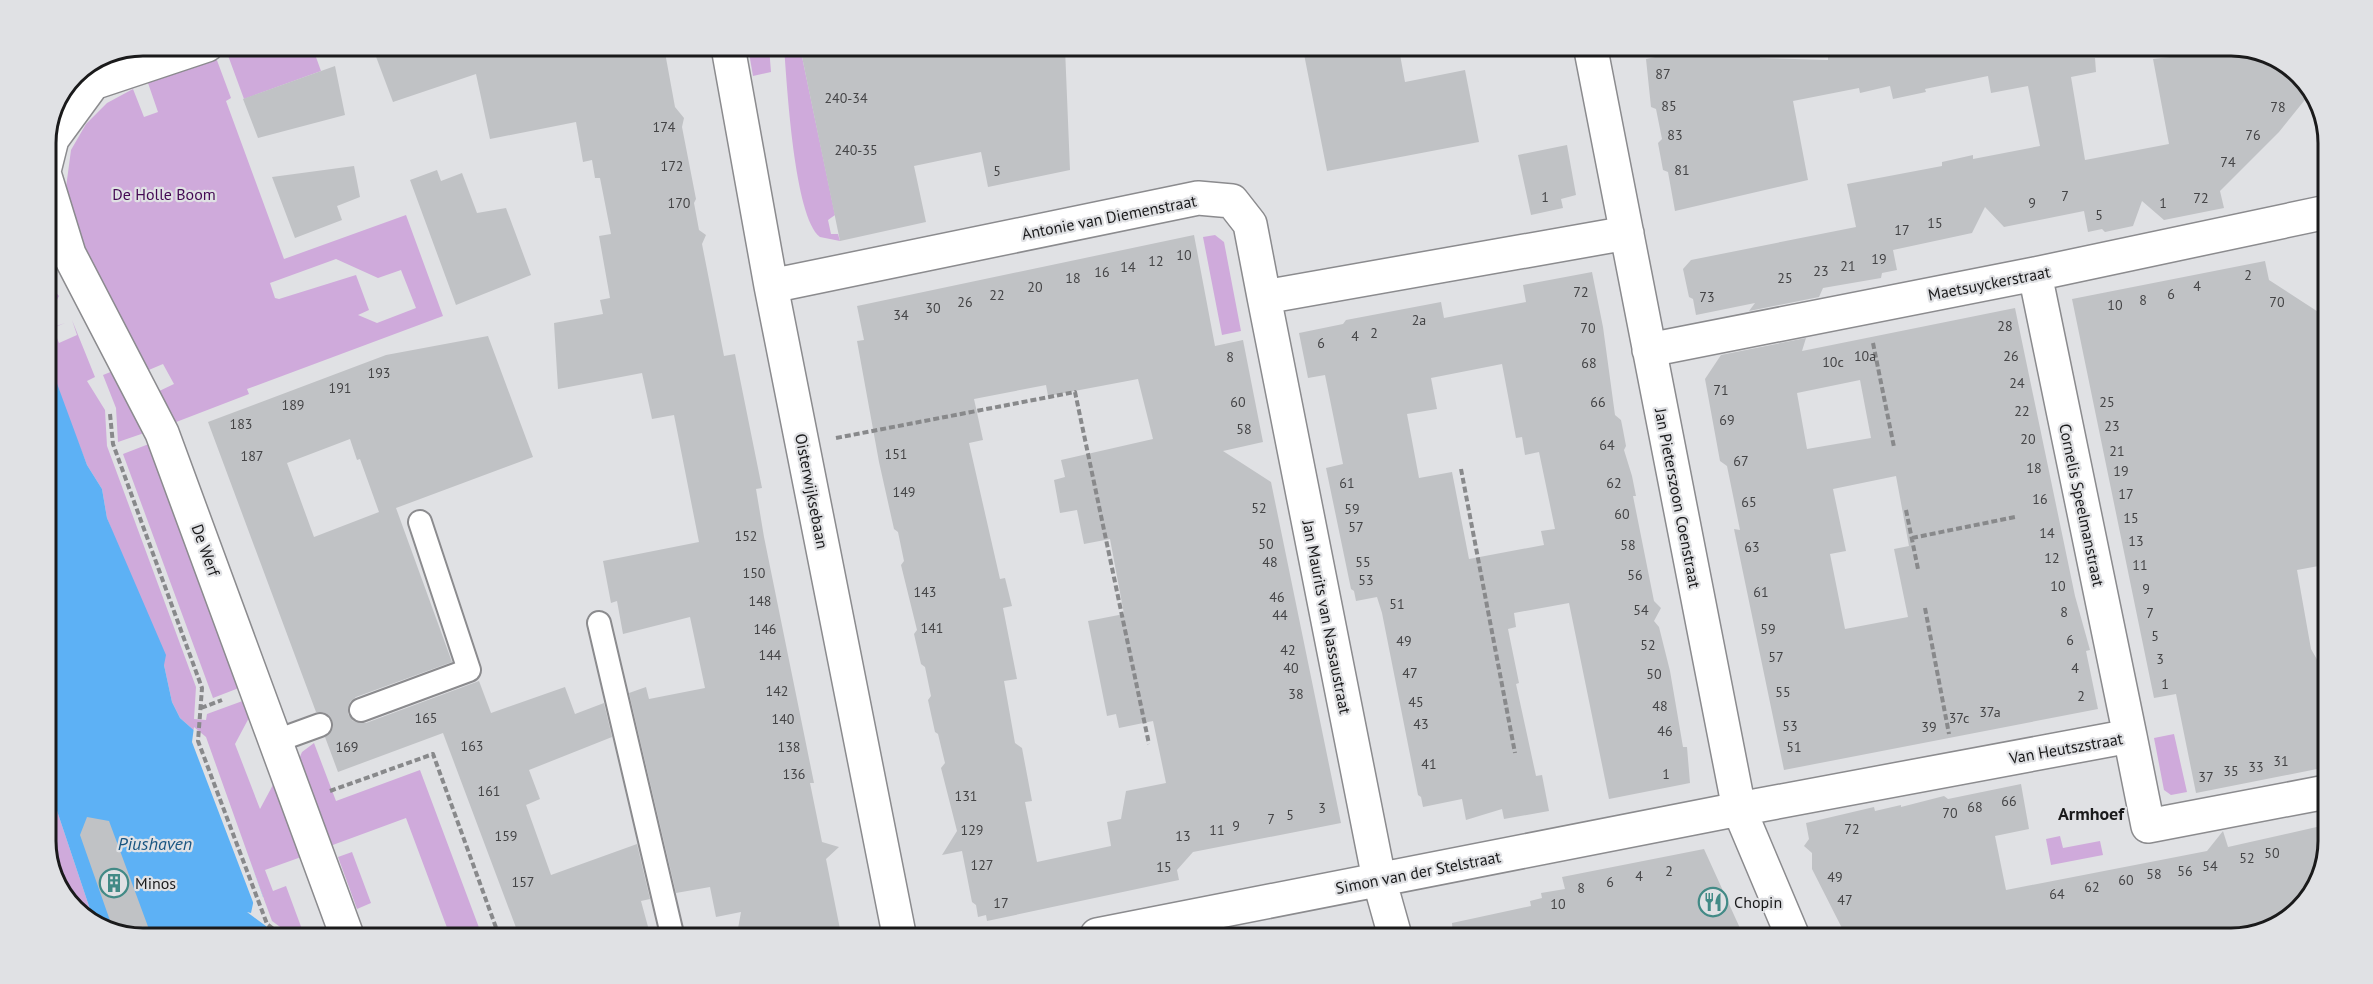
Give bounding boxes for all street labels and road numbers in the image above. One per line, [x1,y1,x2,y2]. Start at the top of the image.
street label: Antonie van Diemenstraat [1020,190,1199,244]
street label: Maetsuyckerstraat [1926,261,2052,305]
street label: Jan Pieterszoon Coenstraat [1651,406,1705,590]
street label: Cornelis Speelmanstraat [2055,422,2109,589]
street label: Oisterwijksebaan [791,432,833,550]
street label: Jan Maurits van Nassaustraat [1298,517,1356,716]
street label: De Werf [187,521,225,580]
street label: Van Heutszstraat [2007,728,2125,768]
street label: Simon van der Stelstraat [1334,846,1503,898]

